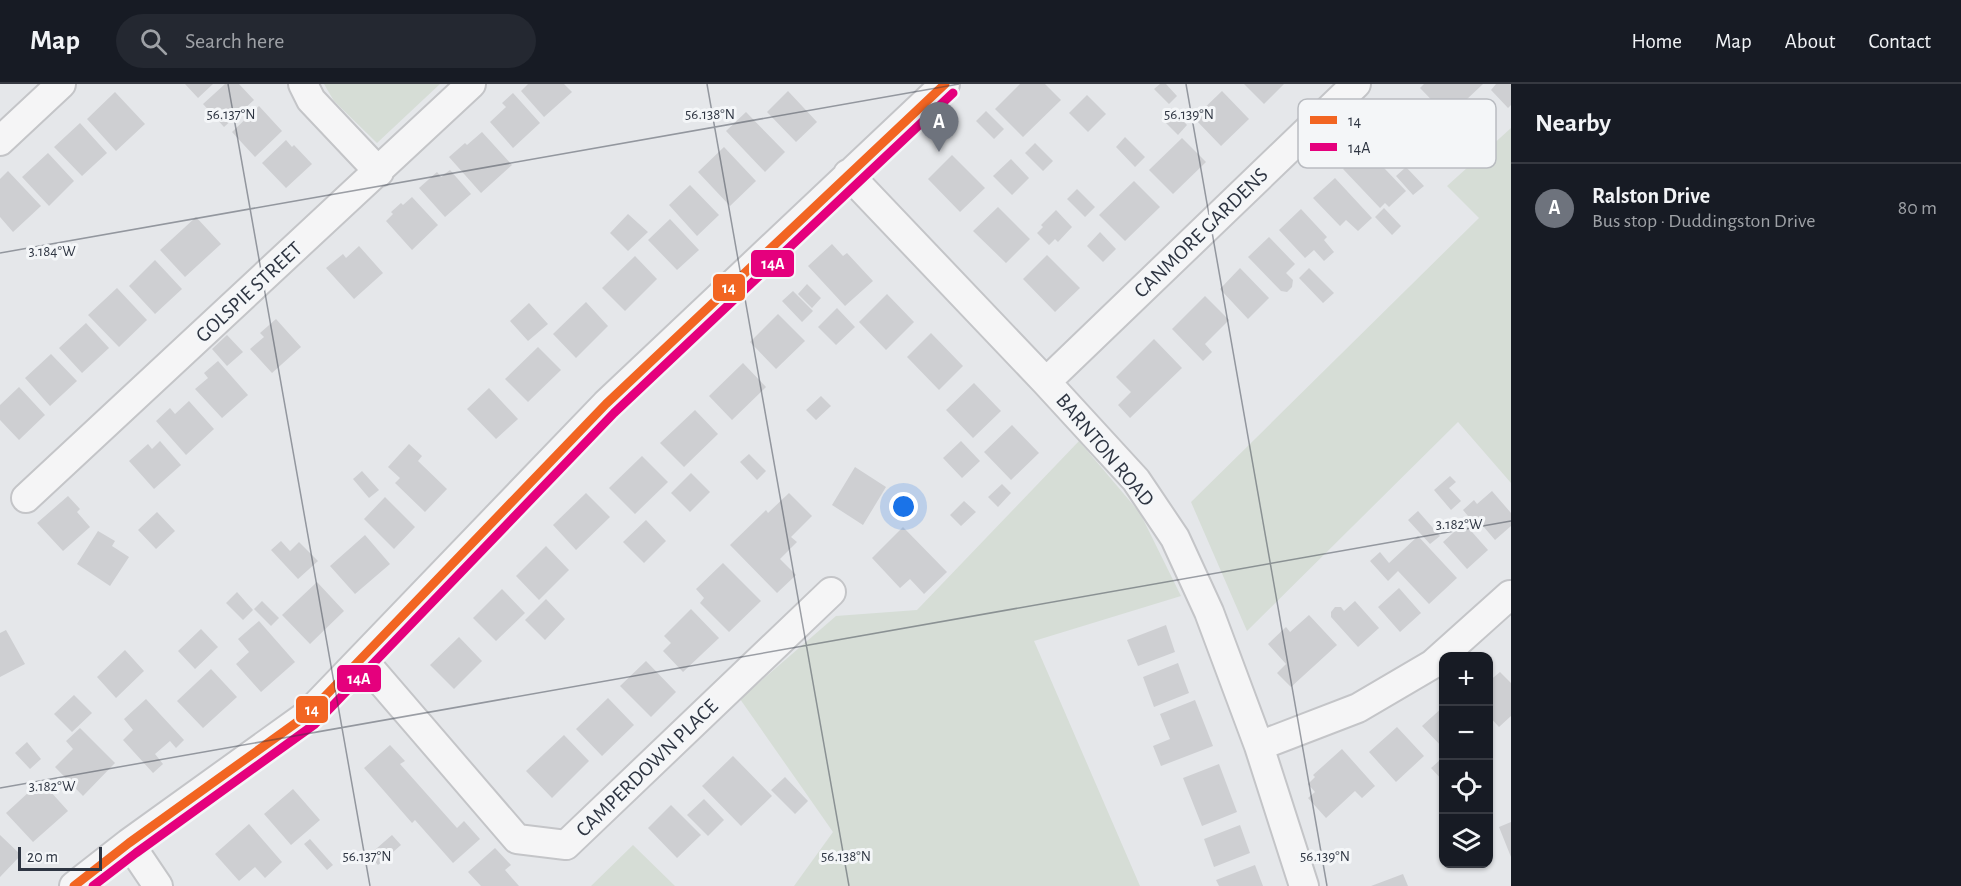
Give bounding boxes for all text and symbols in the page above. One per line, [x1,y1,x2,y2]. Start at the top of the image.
search box [116,14,536,68]
icon: search [137,25,170,58]
text: Map [30,27,80,55]
text: Search here [185,30,284,52]
text: Home [1631,31,1682,52]
text: Map [1715,31,1752,52]
text: About [1785,31,1835,52]
text: Contact [1868,31,1931,52]
legend [1298,99,1496,168]
pin: A [920,103,958,152]
text: 56.137°N [207,107,256,122]
text: 56.138°N [685,107,735,122]
text: 56.139°N [1164,107,1214,122]
text: Nearby [1535,110,1611,136]
text: 14 [1348,113,1362,129]
text: 14A [1348,140,1370,156]
street label: CANMORE GARDENS [1130,164,1272,302]
text: Ralston Drive [1592,185,1710,207]
text: A [1549,198,1561,218]
text: 80 m [1898,198,1937,218]
text: Bus stop · Duddingston Drive [1592,211,1815,231]
street label: GOLSPIE STREET [192,238,306,346]
text: 3.184°W [28,244,76,259]
line badge: 14A [750,249,795,278]
text: 14A [761,256,785,272]
line badge: 14 [712,273,746,302]
text: 14 [722,280,736,296]
street label: BARNTON ROAD [1052,390,1158,510]
your location [889,492,918,521]
text: 3.182°W [1436,517,1483,532]
map controls [1439,652,1493,868]
button: + [1439,652,1493,706]
line badge: 14A [336,664,382,693]
text: 14A [347,671,371,687]
line badge: 14 [295,695,329,724]
street label: CAMPERDOWN PLACE [572,695,722,841]
text: 14 [305,702,319,718]
button: − [1439,706,1493,760]
button: locate [1439,760,1493,814]
text: 3.182°W [29,779,76,794]
button: layers [1439,814,1493,868]
scale bar [18,844,102,872]
text: 20 m [27,849,58,865]
text: 56.137°N [343,849,392,864]
text: 56.138°N [821,849,871,864]
text: 56.139°N [1300,849,1350,864]

